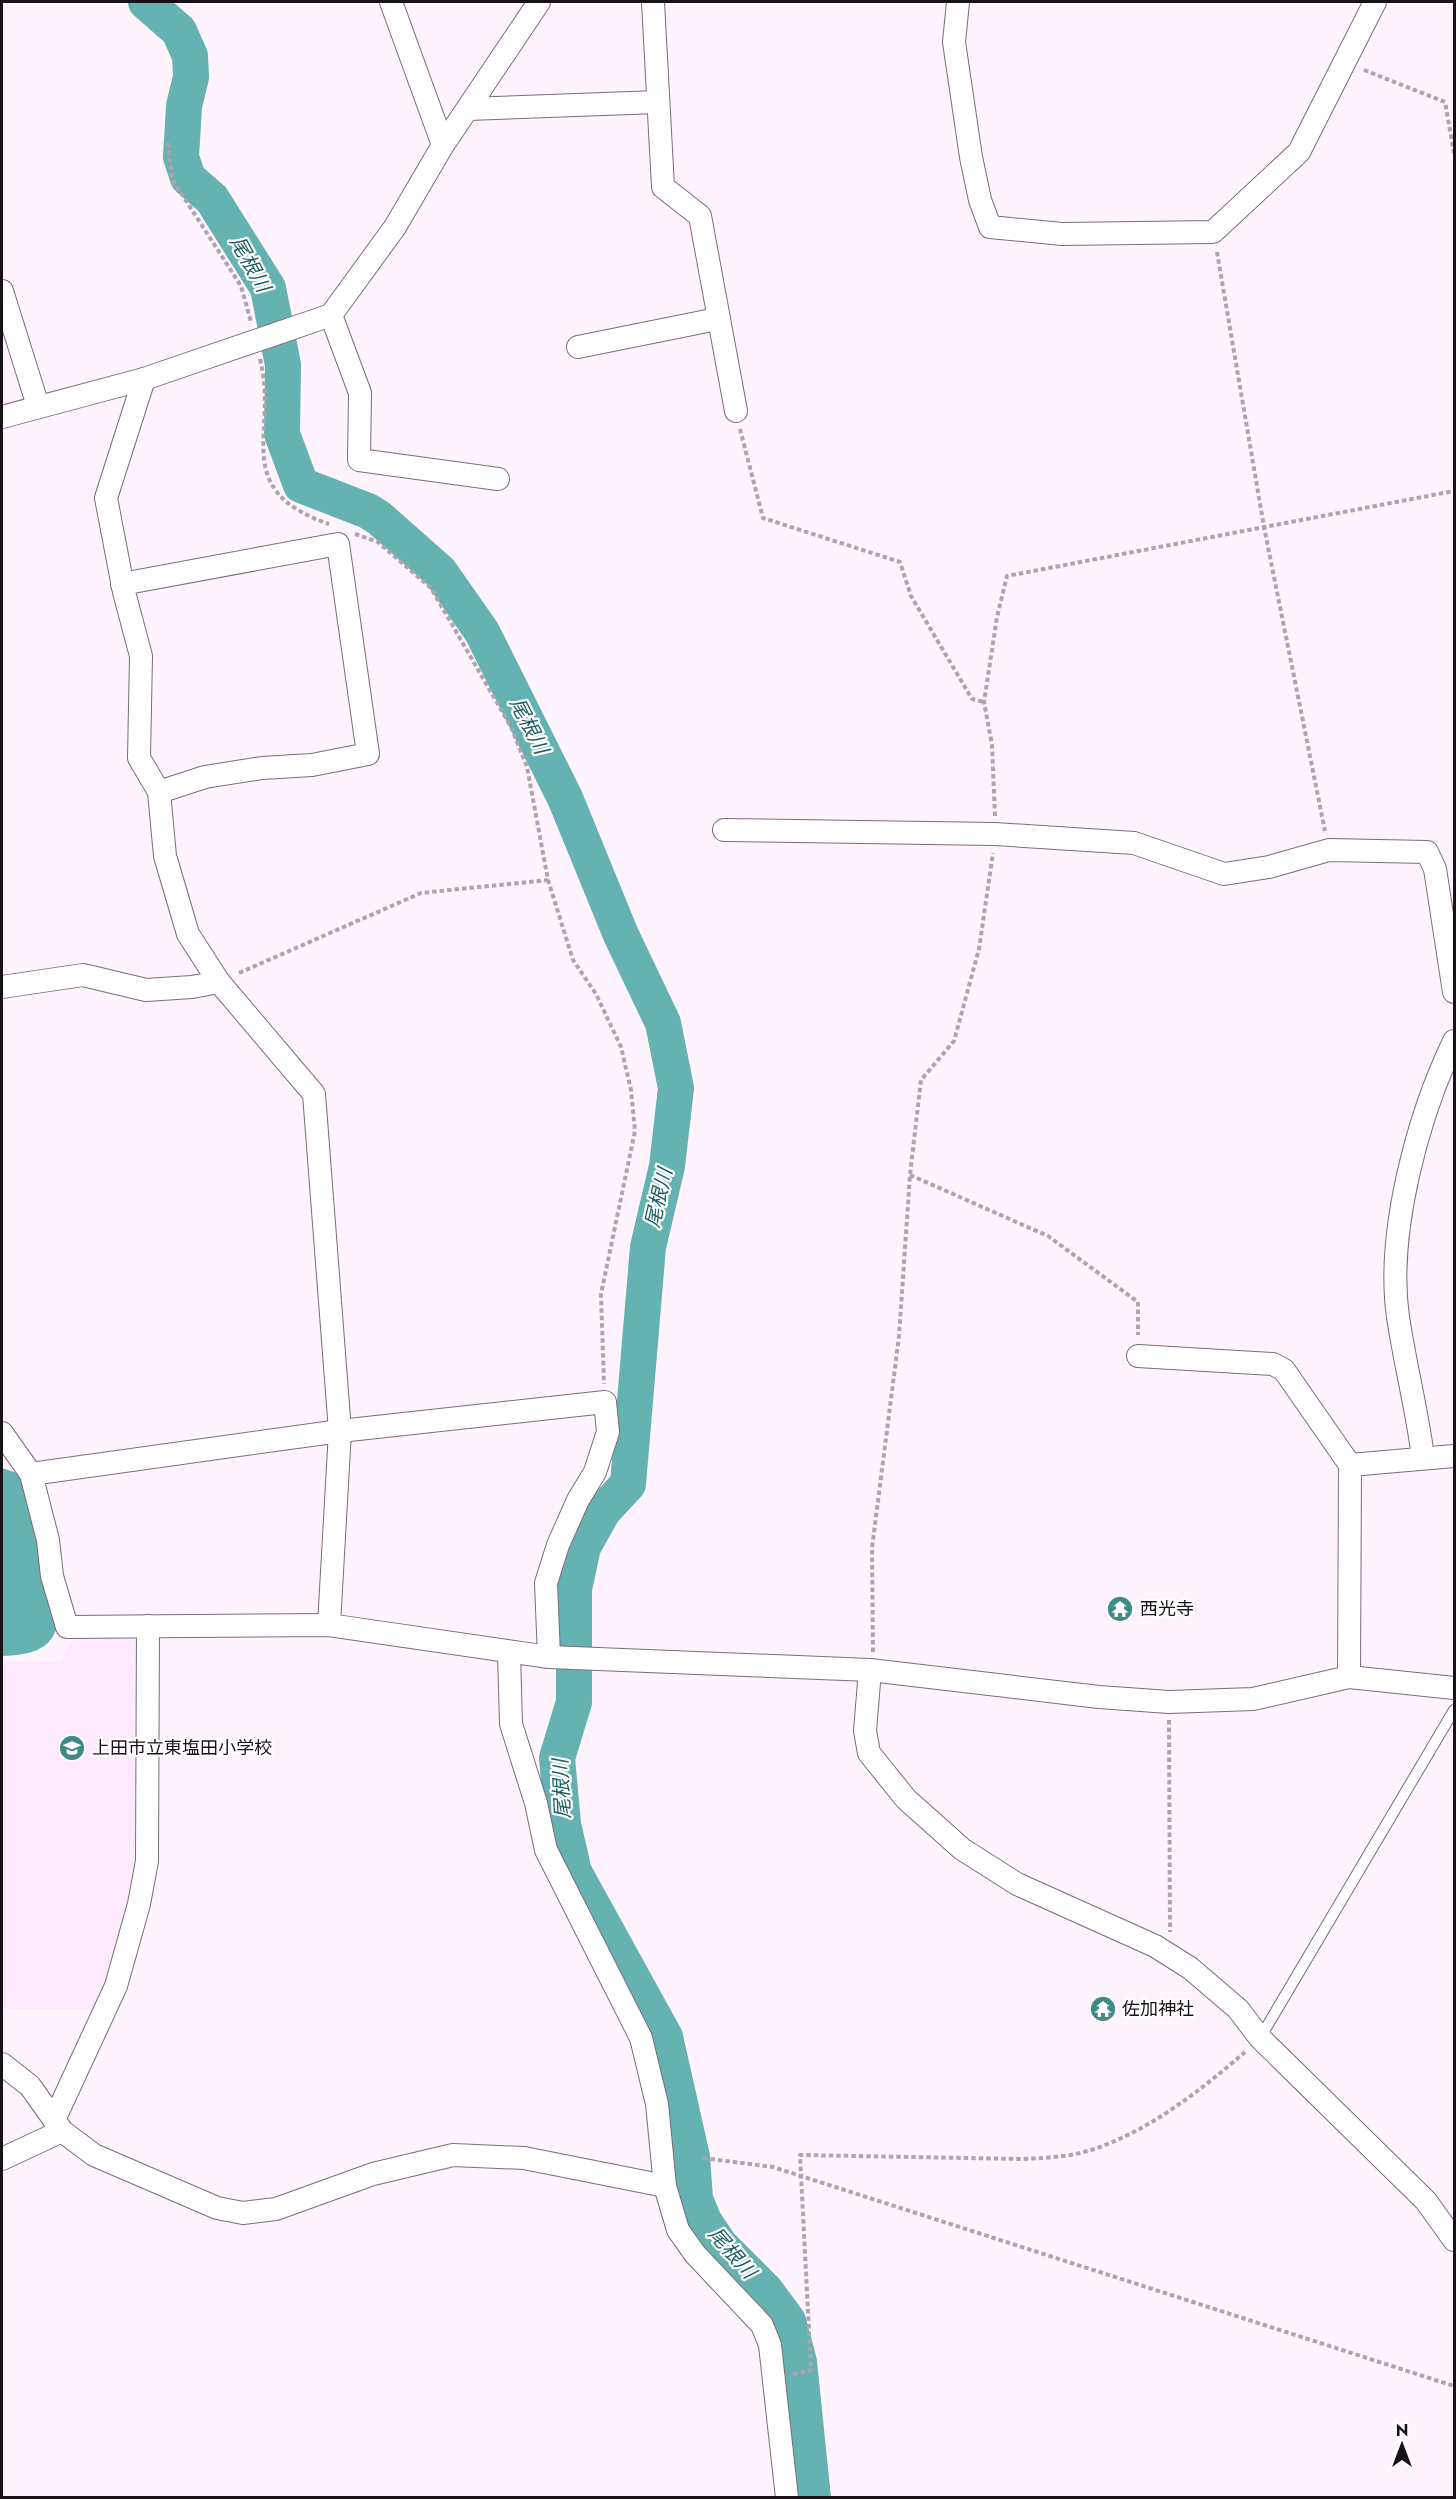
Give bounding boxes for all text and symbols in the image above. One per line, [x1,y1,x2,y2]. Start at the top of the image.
water label: 尾根川 [223,231,278,299]
water label: 尾根川 [502,693,556,761]
water label: 尾根川 [638,1164,680,1230]
temple icon: 西光寺 [1105,1594,1135,1624]
place label: 西光寺 [1140,1596,1194,1622]
school or university icon: 上田市立東塩田小学校 [57,1733,87,1763]
place label: 上田市立東塩田小学校 [92,1735,272,1761]
water label: 尾根川 [546,1756,578,1820]
temple icon: 佐加神社 [1088,1994,1118,2024]
place label: 佐加神社 [1122,1996,1194,2022]
water label: 尾根川 [701,2221,764,2287]
north arrow [1372,2415,1432,2475]
text: N [1396,2419,1408,2442]

